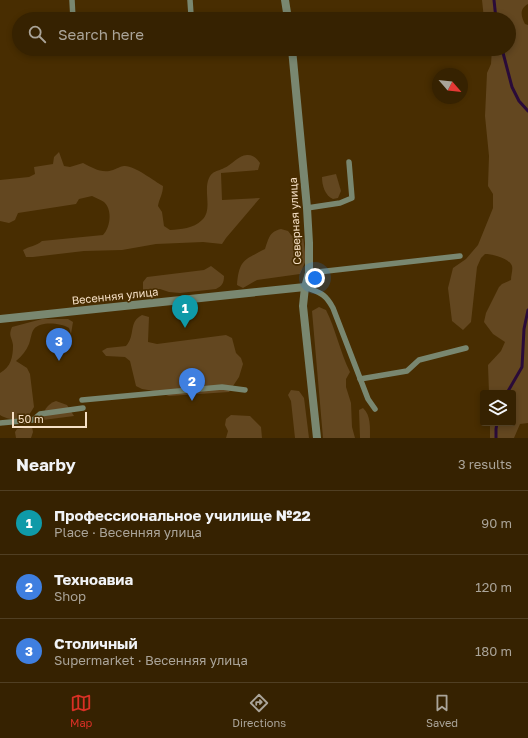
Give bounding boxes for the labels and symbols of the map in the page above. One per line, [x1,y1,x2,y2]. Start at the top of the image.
north arrow [432,68,468,104]
street label: Северная улица [286,177,303,265]
your location [305,268,325,288]
street label: Весенняя улица [71,284,159,307]
pin: 1 [172,295,198,328]
pin: 3 [46,328,72,361]
pin: 2 [179,368,205,401]
scale bar [12,410,87,429]

